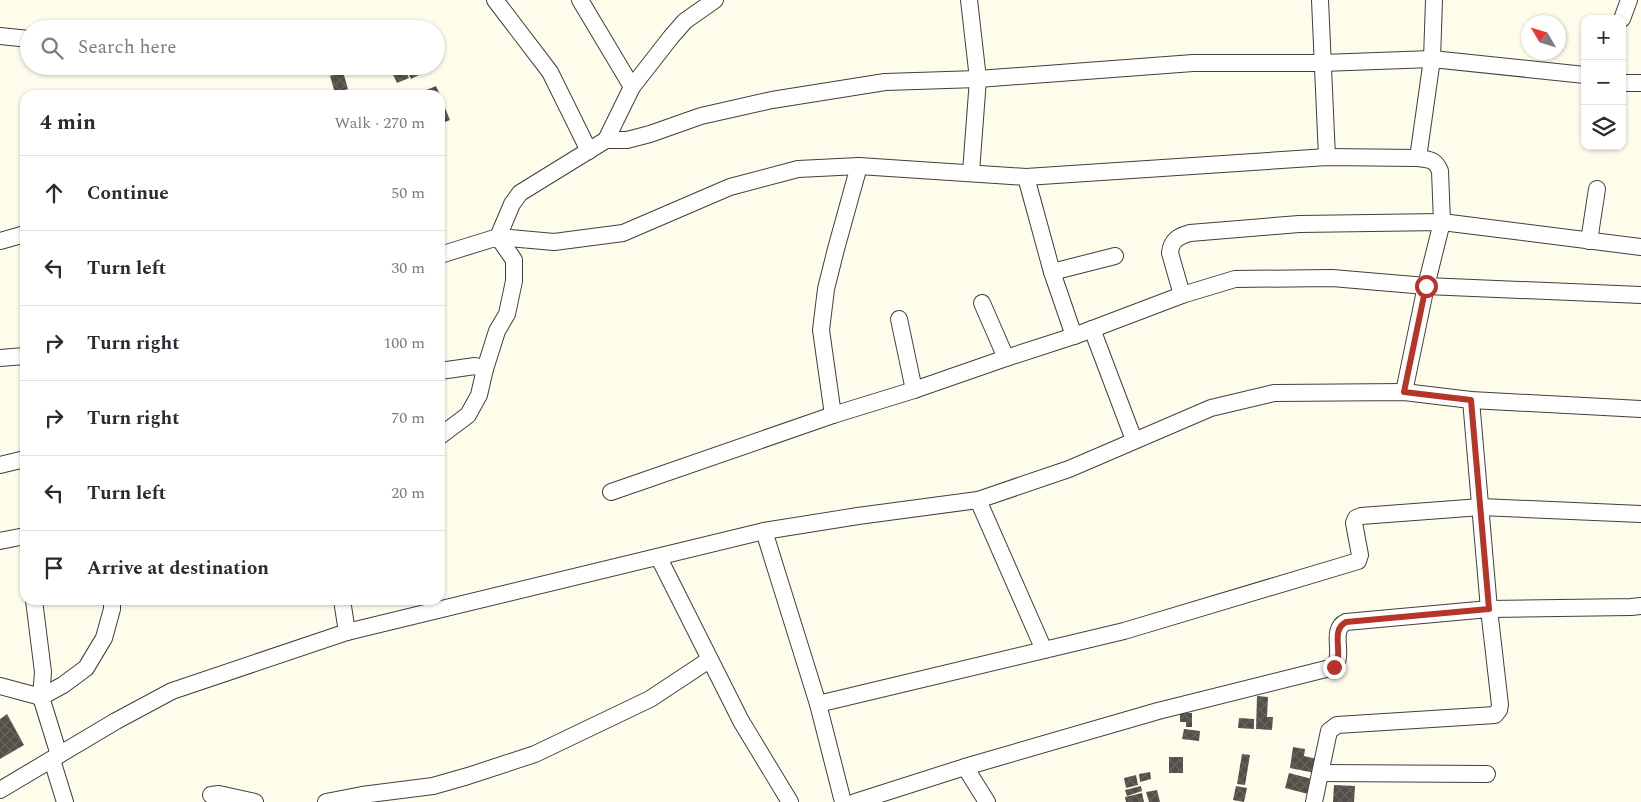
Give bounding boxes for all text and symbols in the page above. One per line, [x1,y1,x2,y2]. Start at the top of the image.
north arrow [1521,15,1566,60]
map controls [1581,15,1626,150]
button: + [1581,15,1626,60]
search box [20,20,445,75]
text: Search here [78,33,177,62]
icon: search [38,34,66,62]
button: − [1581,60,1626,105]
button: layers [1581,105,1626,150]
text: 4 min [40,107,96,139]
text: Walk · 270 m [334,111,425,135]
icon: ahead [40,179,68,207]
text: Continue [87,179,169,208]
text: 50 m [391,181,425,205]
icon: left [40,254,68,282]
text: Turn left [87,254,166,283]
text: 30 m [391,256,425,280]
route start [1415,275,1438,298]
icon: right [40,329,68,357]
text: Turn right [87,329,180,358]
text: 100 m [383,331,425,355]
icon: right [40,404,68,432]
text: Turn right [87,404,180,433]
text: 70 m [391,406,425,430]
icon: left [40,479,68,507]
text: Turn left [87,479,166,508]
text: 20 m [391,481,425,505]
icon: arrive [40,554,68,582]
text: Arrive at destination [87,554,269,583]
route end [1323,656,1346,679]

